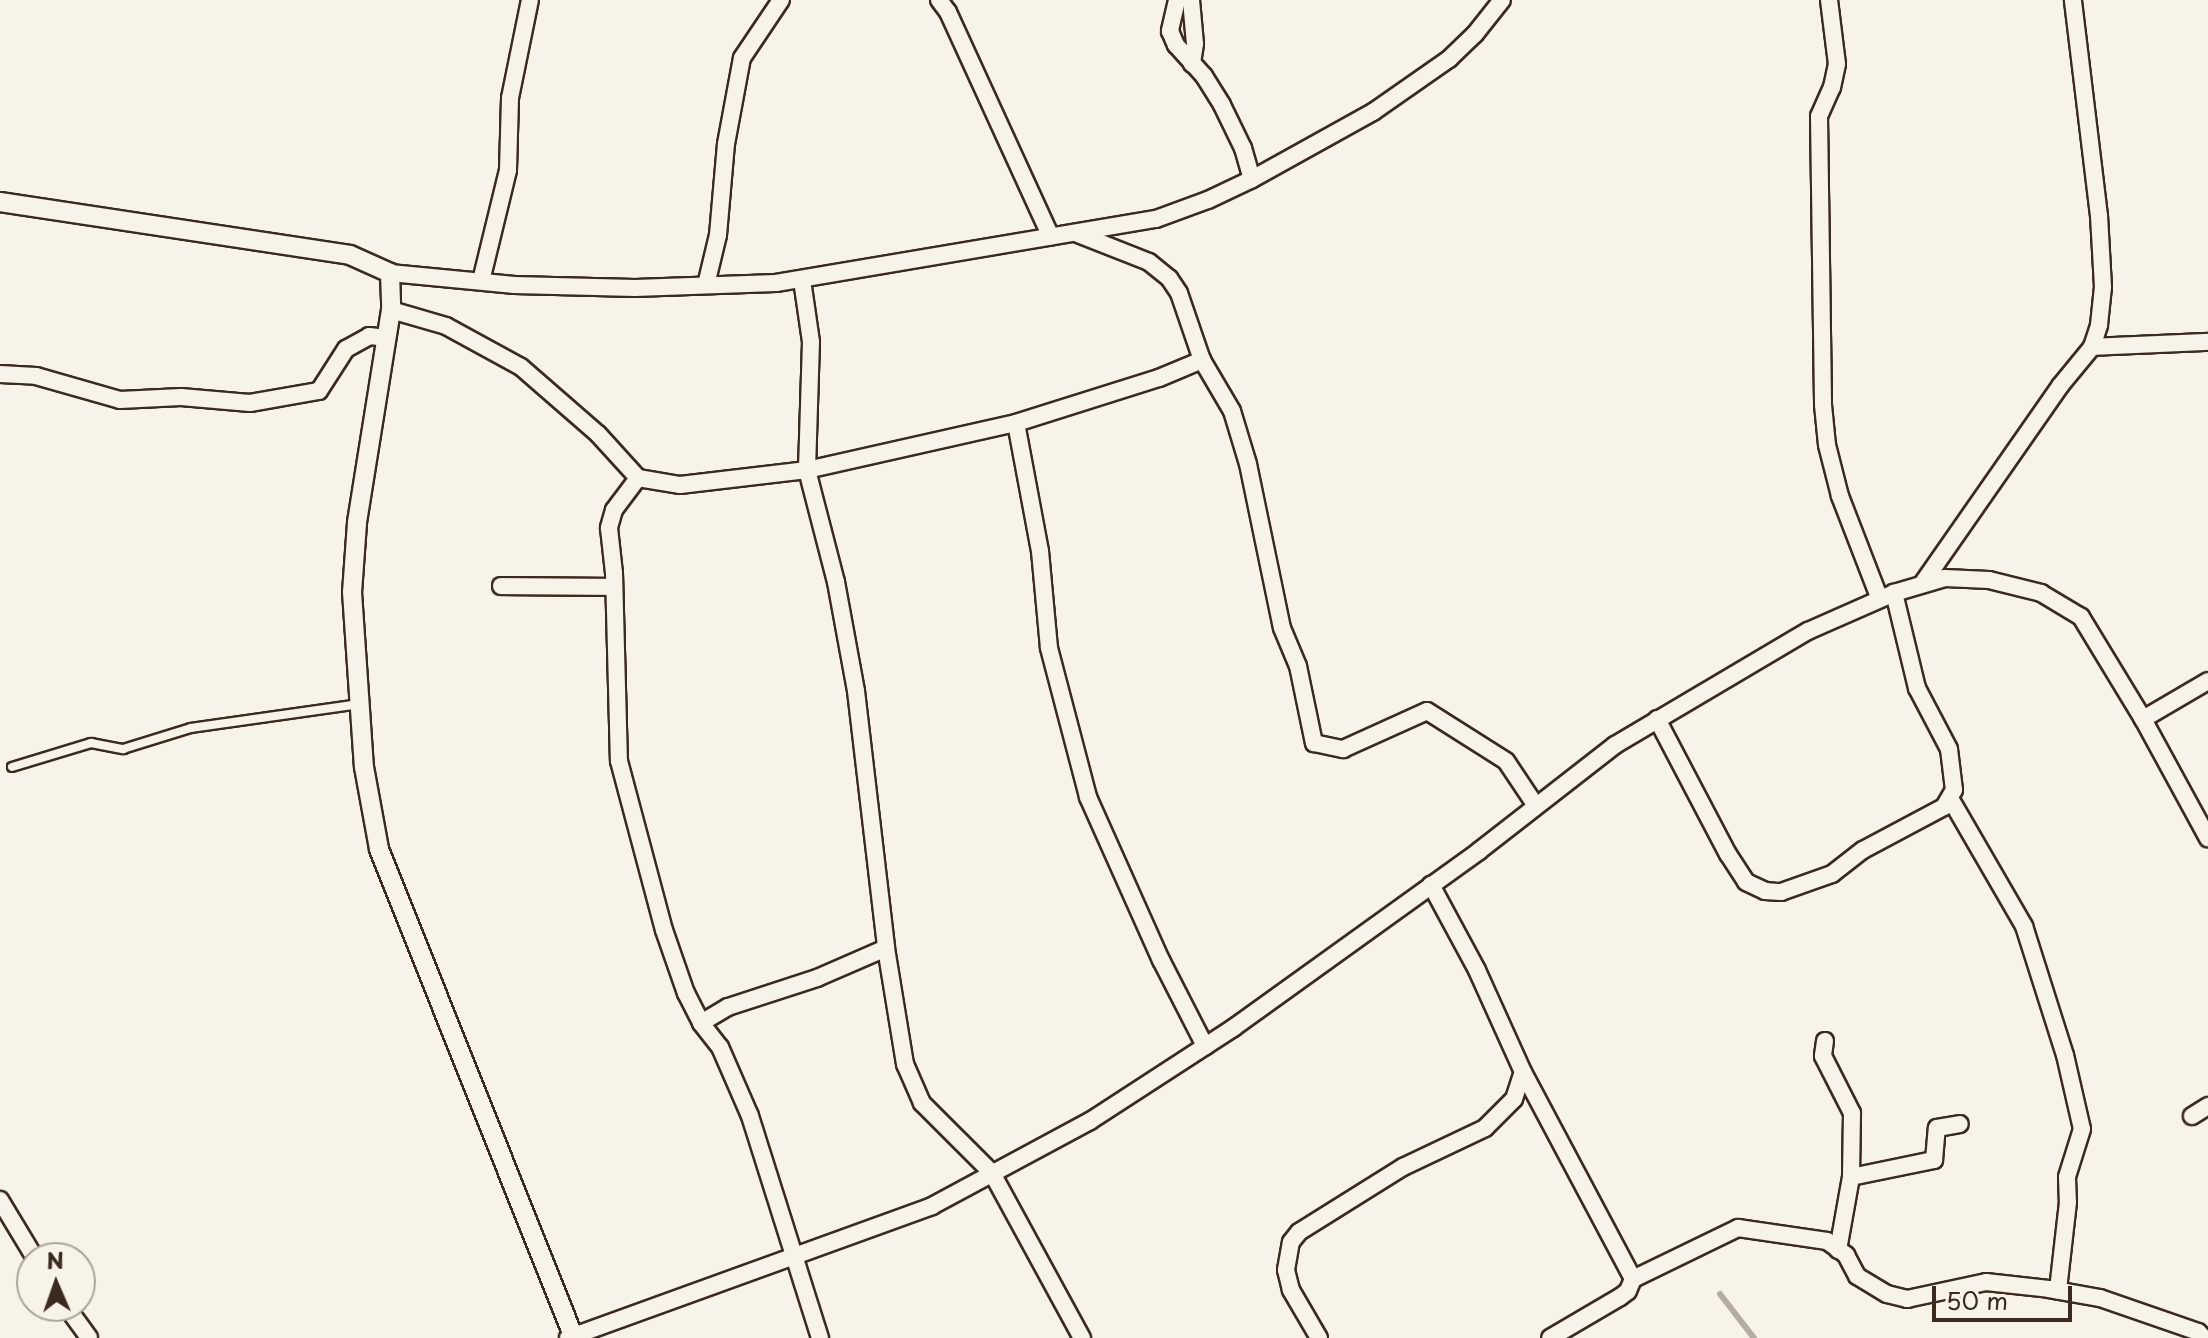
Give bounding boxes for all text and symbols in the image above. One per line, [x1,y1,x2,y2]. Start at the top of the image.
north arrow [16,1242,96,1322]
text: N [46,1243,65,1276]
scale bar [1936,1270,2076,1320]
text: 50 m [1946,1282,2008,1318]

